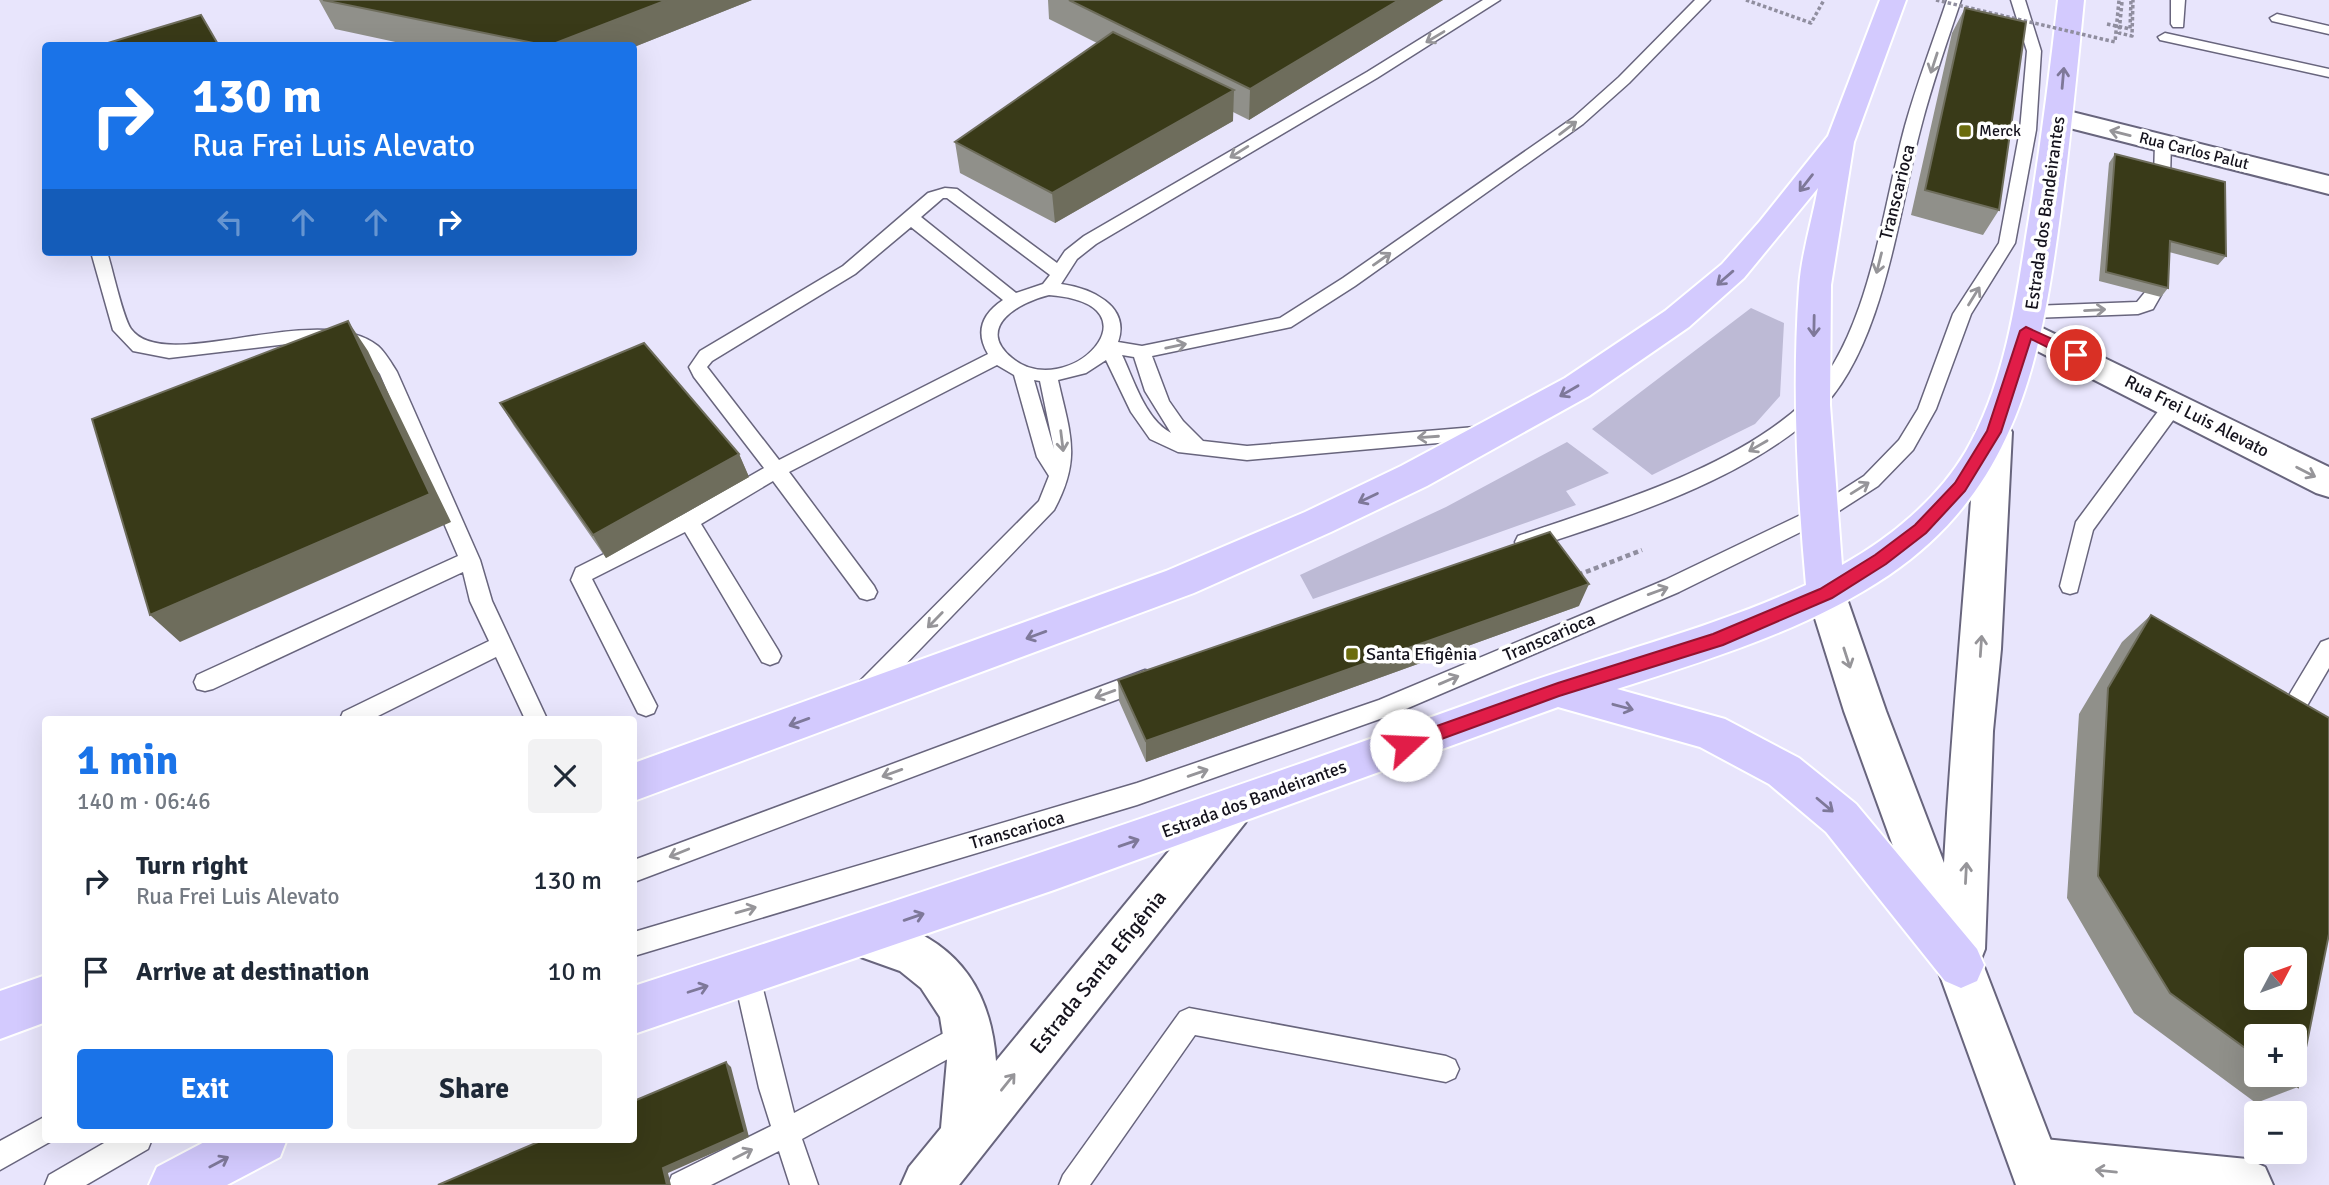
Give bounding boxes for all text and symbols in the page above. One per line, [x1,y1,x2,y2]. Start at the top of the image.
one-way arrow [1426,30,1446,44]
one-way arrow [1926,51,1939,73]
text: 130 m [192,66,322,126]
one-way arrow [2057,67,2070,90]
icon: right [77,70,168,161]
street label: Estrada dos Bandeirantes [2021,115,2069,311]
one-way arrow [1558,120,1577,135]
place label: Merck [1979,121,2021,141]
marker: Merck [1957,123,1973,139]
text: Rua Frei Luis Alevato [192,126,475,165]
one-way arrow [2109,126,2132,139]
street label: Rua Carlos Palut [2137,128,2251,174]
street label: Transcarioca [1875,142,1919,242]
one-way arrow [1230,145,1250,159]
one-way arrow [1799,173,1814,192]
icon: left [211,203,249,241]
icon: ahead [284,203,322,241]
icon: ahead [357,203,395,241]
icon: right [430,203,468,241]
one-way arrow [1872,251,1885,274]
one-way arrow [1372,252,1391,266]
one-way arrow [1716,270,1734,286]
one-way arrow [1967,286,1981,306]
one-way arrow [2083,303,2106,316]
one-way arrow [1807,315,1821,338]
pin [2046,325,2106,385]
icon: arrive [2057,336,2095,374]
one-way arrow [1164,339,1187,352]
street label: Rua Frei Luis Alevato [2121,370,2273,462]
one-way arrow [1559,385,1579,399]
one-way arrow [1055,429,1068,452]
one-way arrow [1417,431,1440,444]
one-way arrow [1748,439,1768,453]
one-way arrow [2296,465,2316,479]
one-way arrow [1850,480,1870,494]
one-way arrow [1358,491,1379,505]
one-way arrow [1647,584,1669,596]
street label: Transcarioca [1500,608,1598,666]
one-way arrow [926,612,943,629]
one-way arrow [1025,630,1047,643]
one-way arrow [1974,635,1987,658]
place label: Santa Efigênia [1366,643,1477,665]
marker: Santa Efigênia [1344,646,1360,662]
one-way arrow [1842,647,1855,669]
one-way arrow [1437,673,1459,686]
one-way arrow [1095,689,1117,701]
one-way arrow [1612,701,1634,714]
position arrow [1369,708,1443,782]
one-way arrow [789,717,811,730]
text: 1 min [77,735,178,786]
button: close [528,739,602,813]
street label: Estrada dos Bandeirantes [1159,755,1349,843]
one-way arrow [1186,766,1208,778]
one-way arrow [881,767,903,780]
text: 140 m · 06:46 [77,787,211,816]
one-way arrow [1816,797,1834,813]
street label: Transcarioca [967,806,1067,854]
one-way arrow [1118,836,1140,848]
one-way arrow [669,848,690,861]
text: Turn right [136,850,248,882]
one-way arrow [1959,861,1972,884]
icon: right [77,862,115,900]
text: 130 m [533,865,602,897]
text: Rua Frei Luis Alevato [136,882,339,911]
street label: Estrada Santa Efigênia [1024,885,1172,1059]
one-way arrow [734,902,756,915]
one-way arrow [903,910,925,922]
north arrow [2244,947,2306,1010]
map controls [2244,947,2307,1164]
icon: arrive [77,953,115,991]
text: Arrive at destination [136,956,369,988]
text: 10 m [547,956,602,988]
one-way arrow [687,981,709,994]
button: + [2244,1024,2307,1087]
button: Exit [77,1049,333,1129]
button: Share [347,1049,602,1129]
one-way arrow [1001,1073,1016,1091]
button: − [2244,1101,2307,1164]
one-way arrow [732,1147,753,1161]
one-way arrow [208,1155,229,1168]
one-way arrow [2095,1164,2118,1177]

